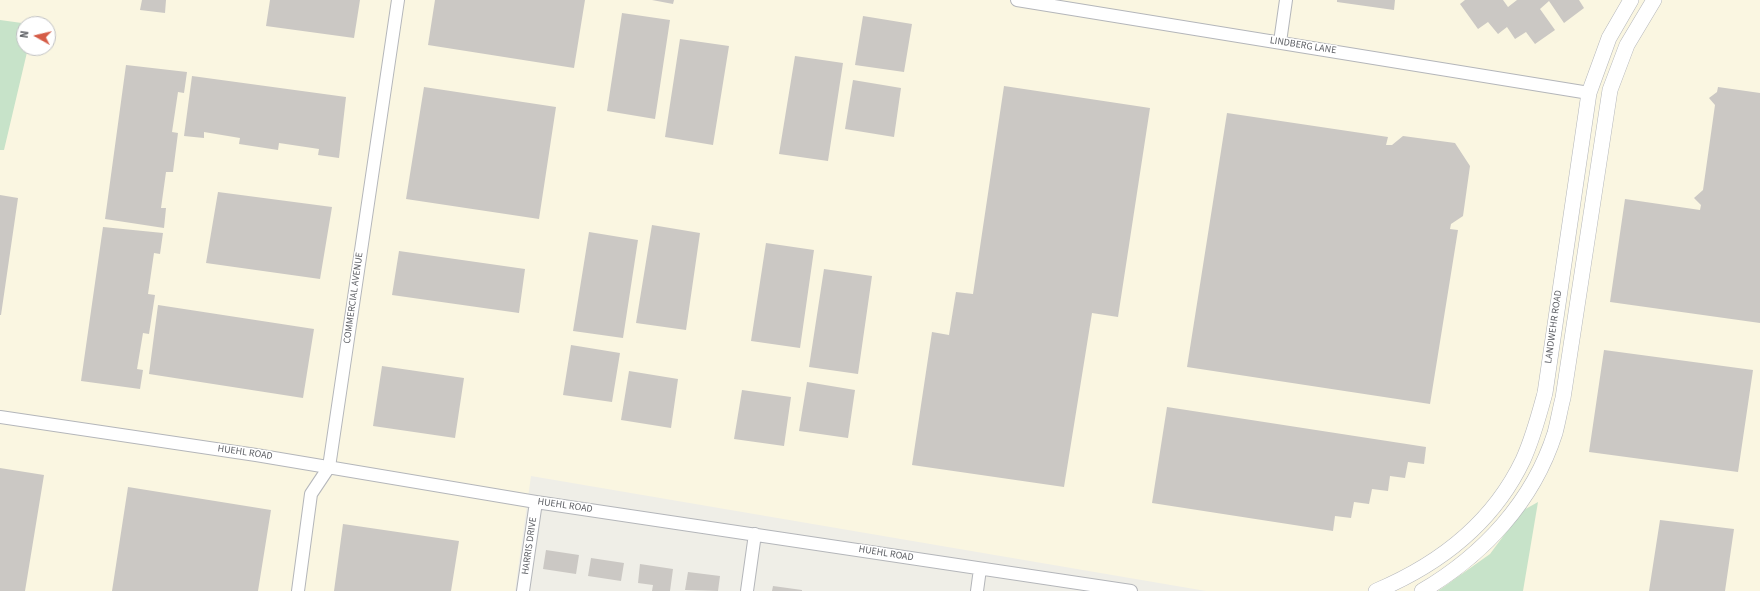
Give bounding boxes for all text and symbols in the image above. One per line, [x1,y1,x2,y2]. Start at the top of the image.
north arrow [16,16,56,56]
text: N [17,30,33,39]
street label: LINDBERG LANE [1269,35,1337,57]
street label: COMMERCIAL AVENUE [342,252,366,344]
street label: LANDWEHR ROAD [1543,290,1565,364]
street label: HUEHL ROAD [217,443,273,463]
street label: HUEHL ROAD [537,496,593,516]
street label: HARRIS DRIVE [520,516,540,576]
street label: HUEHL ROAD [858,544,914,564]

